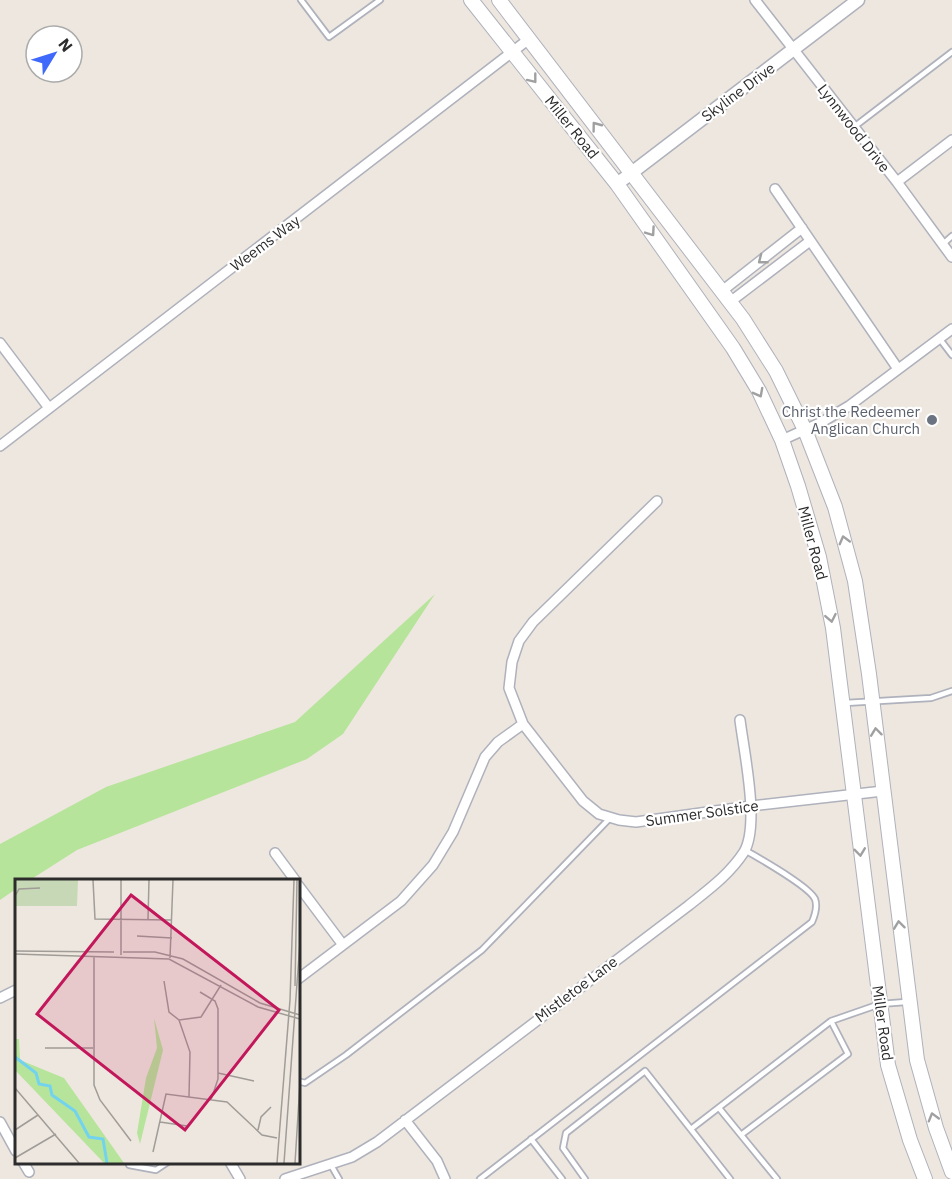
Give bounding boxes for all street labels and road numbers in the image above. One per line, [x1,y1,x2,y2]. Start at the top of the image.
street label: Skyline Drive [698,58,778,126]
street label: Lynnwood Drive [814,80,894,176]
street label: Miller Road [541,92,603,162]
street label: Weems Way [226,210,304,275]
street label: Miller Road [794,504,832,582]
street label: Summer Solstice [644,796,760,830]
street label: Mistletoe Lane [531,952,621,1026]
street label: Miller Road [868,984,898,1062]

